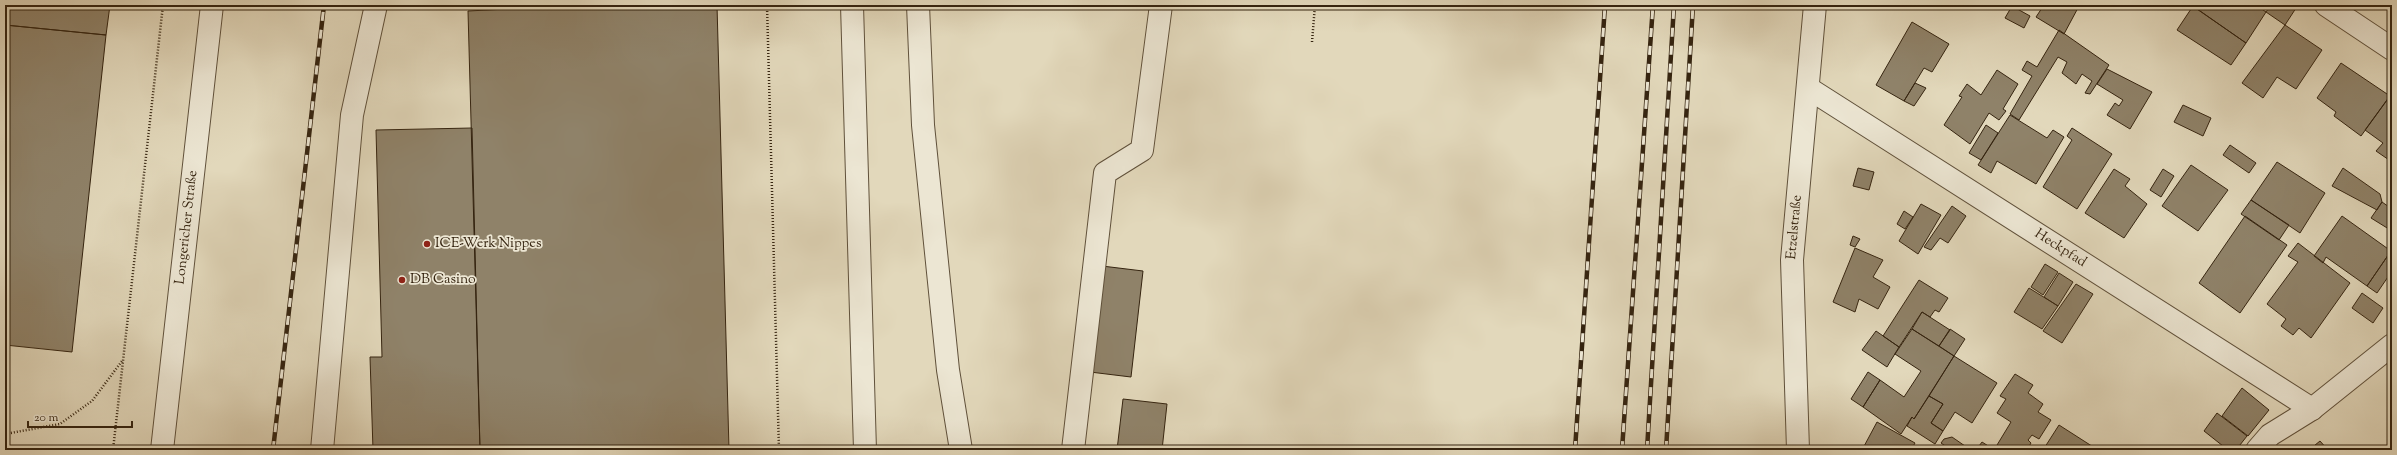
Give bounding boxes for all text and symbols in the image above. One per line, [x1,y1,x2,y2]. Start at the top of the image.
street label: Longericher Straße [171,169,203,285]
street label: Etzelstraße [1782,194,1808,260]
street label: Heckpfad [2030,225,2090,273]
place label: ICE-Werk Nippes [435,234,541,254]
marker: ICE-Werk Nippes [422,239,432,249]
place label: DB Casino [410,270,476,290]
marker: DB Casino [397,275,407,285]
scale bar [28,403,132,429]
text: 20 m [34,409,59,427]

